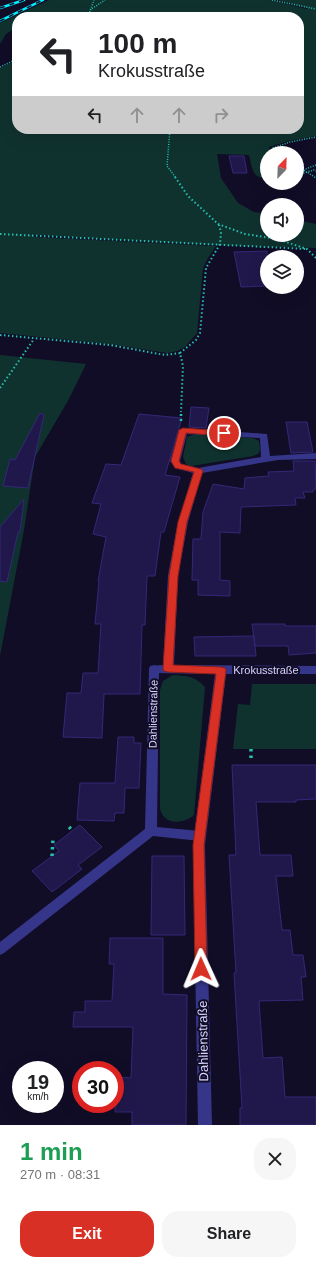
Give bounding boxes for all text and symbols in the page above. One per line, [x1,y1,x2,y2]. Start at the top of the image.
icon: left [32,28,84,80]
text: 100 m [98,28,177,59]
text: Krokusstraße [98,61,205,81]
icon: left [84,104,106,126]
icon: ahead [126,104,148,126]
icon: ahead [168,104,190,126]
icon: right [210,104,232,126]
north arrow [260,146,304,190]
map controls [260,146,304,294]
button: sound [260,198,304,242]
button: layers [260,250,304,294]
pin [207,416,241,450]
icon: arrive [213,422,235,444]
street label: Krokusstraße [233,664,299,676]
street label: Dahlienstraße [146,680,160,748]
position arrow [180,948,222,990]
street label: Dahlienstraße [195,1000,211,1082]
speed limit sign: 30 [72,1061,124,1113]
text: 19 [27,1071,49,1093]
text: km/h [27,1091,49,1102]
text: 1 min [20,1138,83,1165]
button: close [254,1138,296,1180]
text: 270 m · 08:31 [20,1167,100,1182]
button: Exit [20,1211,154,1257]
button: Share [162,1211,296,1257]

